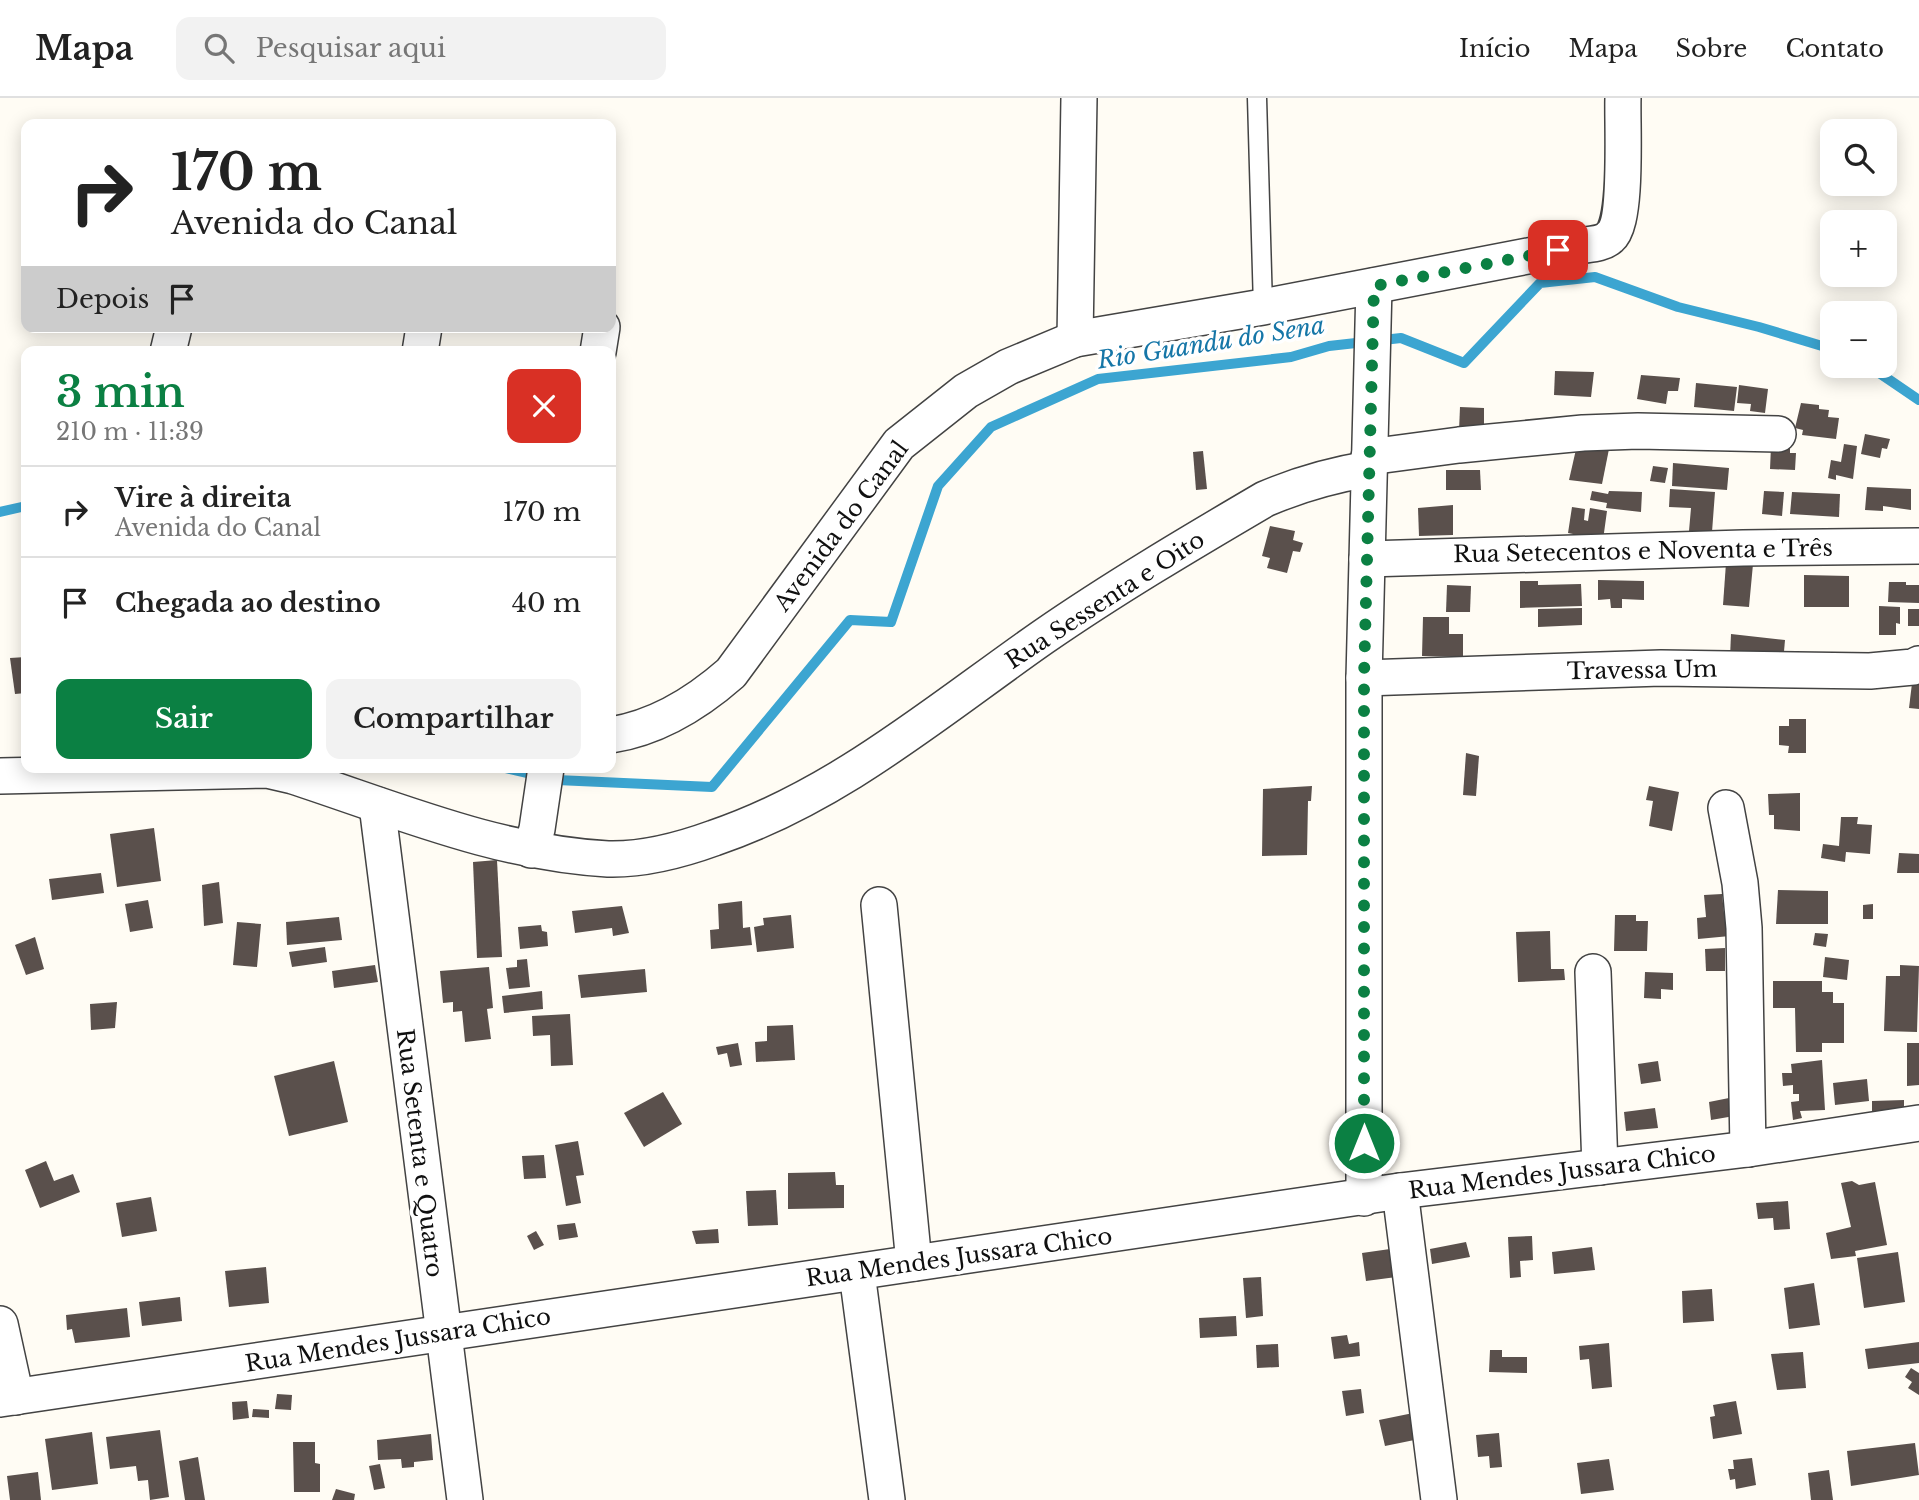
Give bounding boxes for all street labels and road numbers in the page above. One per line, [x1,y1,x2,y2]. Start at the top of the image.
street label: Avenida do Canal [767,435,914,617]
street label: Rua Sessenta e Oito [1000,525,1210,675]
street label: Rua Setecentos e Noventa e Três [1453,534,1833,568]
street label: Travessa Um [1567,655,1718,685]
street label: Rua Setenta e Quatro [391,1027,449,1279]
street label: Rua Mendes Jussara Chico [1407,1139,1717,1205]
street label: Rua Mendes Jussara Chico [804,1222,1114,1292]
street label: Rua Mendes Jussara Chico [243,1302,553,1378]

